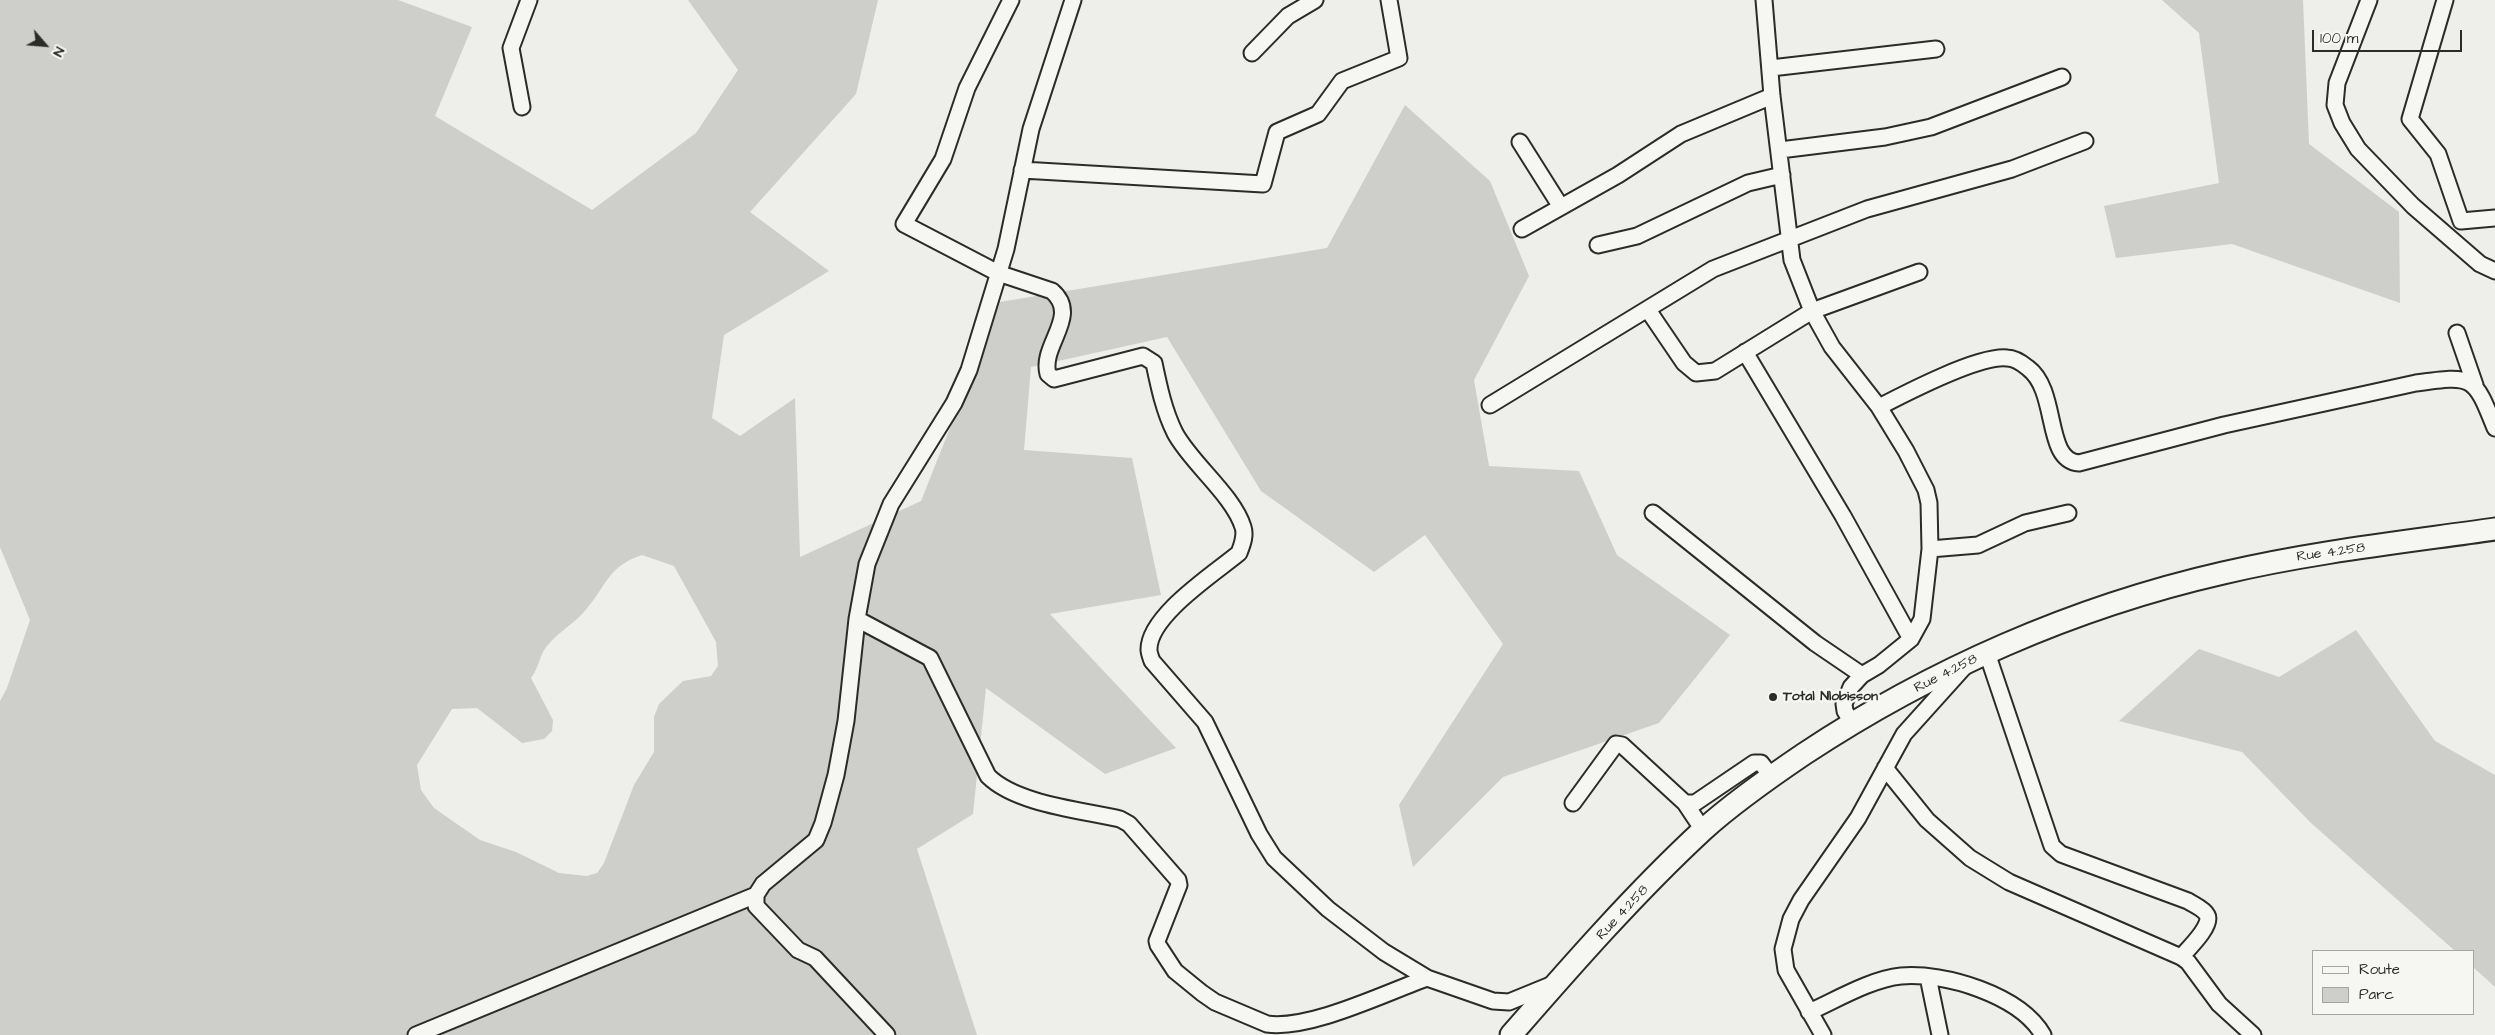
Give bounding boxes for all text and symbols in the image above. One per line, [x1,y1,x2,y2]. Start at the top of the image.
north arrow [20,20,70,70]
scale bar [2315,20,2465,52]
text: 100 m [2320,28,2359,49]
text: N [47,43,69,60]
street label: Rue 4.258 [2296,540,2366,566]
street label: Rue 4.258 [1912,651,1980,697]
place label: Total Nlobisson [1783,689,1878,705]
marker: Total Nlobisson [1767,691,1779,703]
street label: Rue 4.258 [1593,882,1653,944]
legend [2312,950,2475,1015]
text: Route [2359,959,2400,980]
text: Parc [2359,984,2394,1005]

